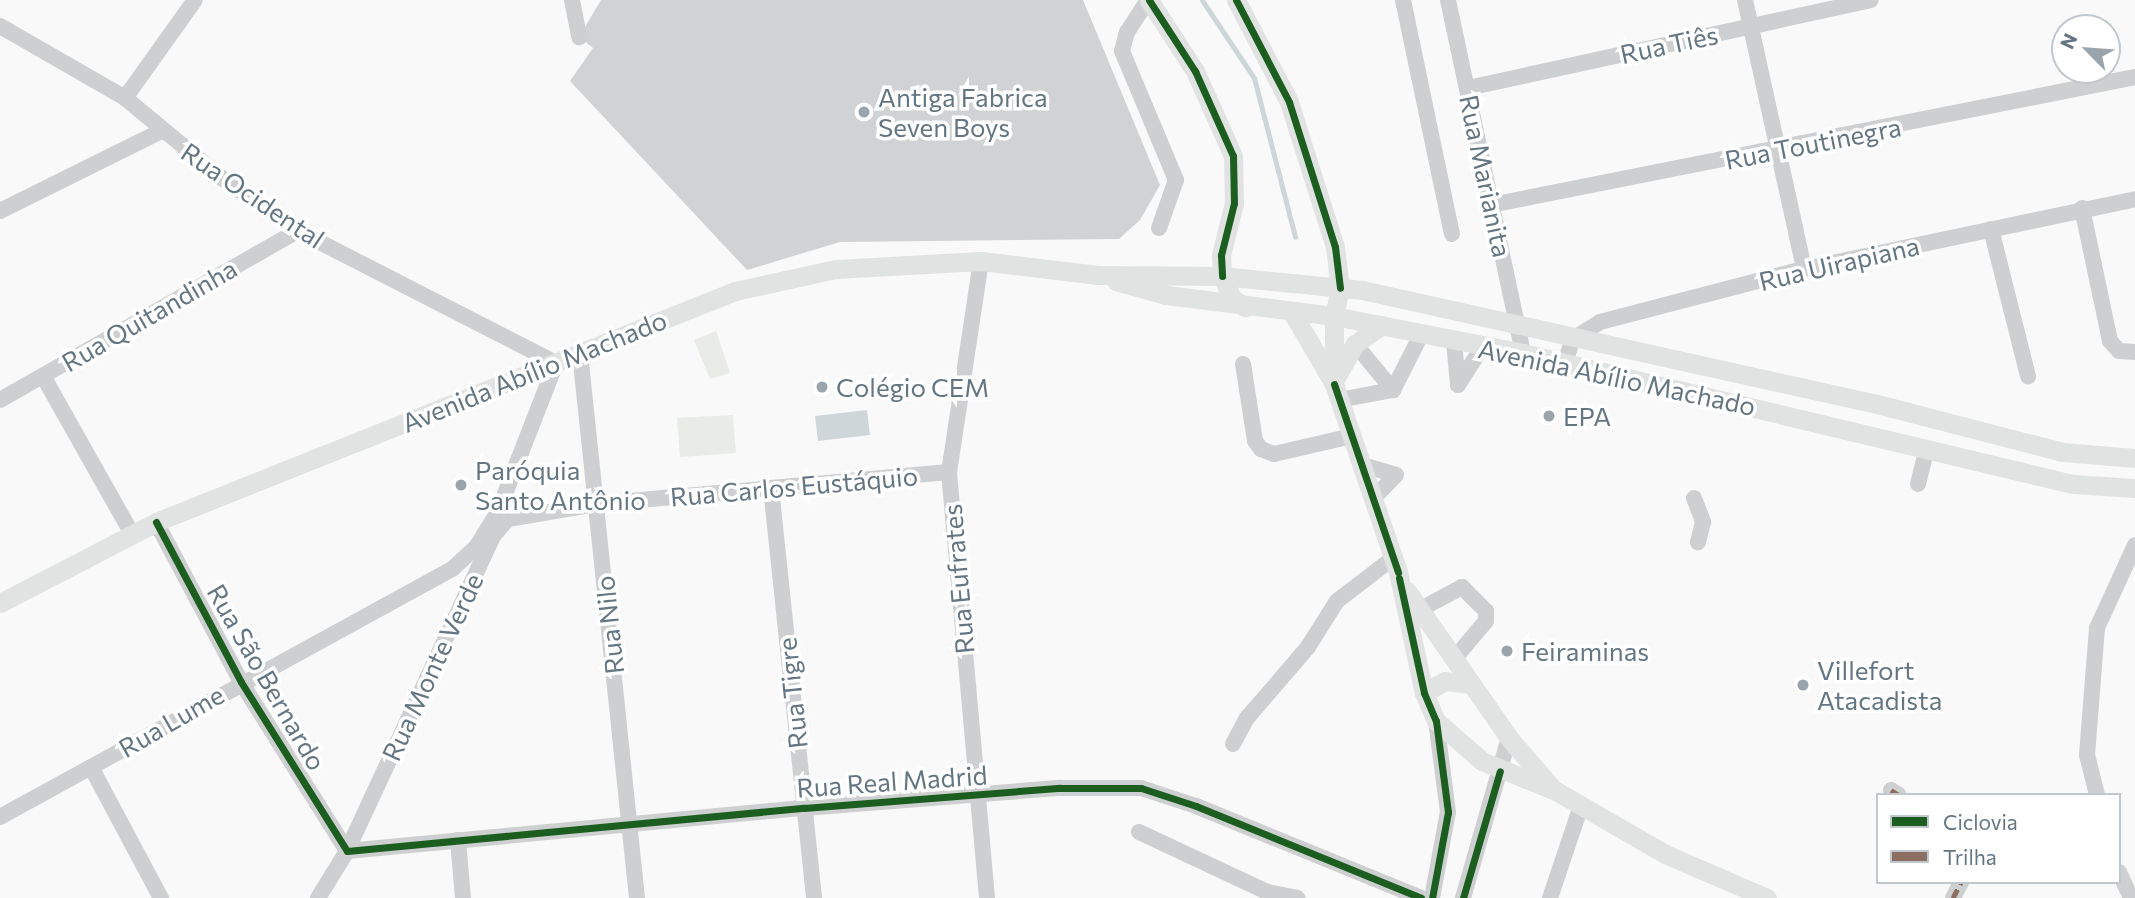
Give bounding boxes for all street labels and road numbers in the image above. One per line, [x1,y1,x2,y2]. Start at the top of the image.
street label: Rua Tiês [1617,18,1721,70]
street label: Rua Marianita [1454,92,1518,260]
street label: Rua Toutinegra [1722,111,1904,175]
street label: Rua Ocidental [176,136,330,254]
street label: Rua Uirapiana [1756,229,1922,297]
street label: Rua Quitandinha [56,252,242,378]
street label: Avenida Abílio Machado [397,304,671,438]
street label: Avenida Abílio Machado [1475,332,1759,422]
street label: Rua Carlos Eustáquio [669,460,919,512]
street label: Rua Eufrates [936,503,980,655]
street label: Rua Monte Verde [375,568,489,766]
street label: Rua Nilo [588,574,630,676]
street label: Rua São Bernardo [201,578,333,776]
street label: Rua Tigre [771,636,813,750]
street label: Rua Lume [113,678,229,764]
street label: Rua Real Madrid [796,759,988,803]

